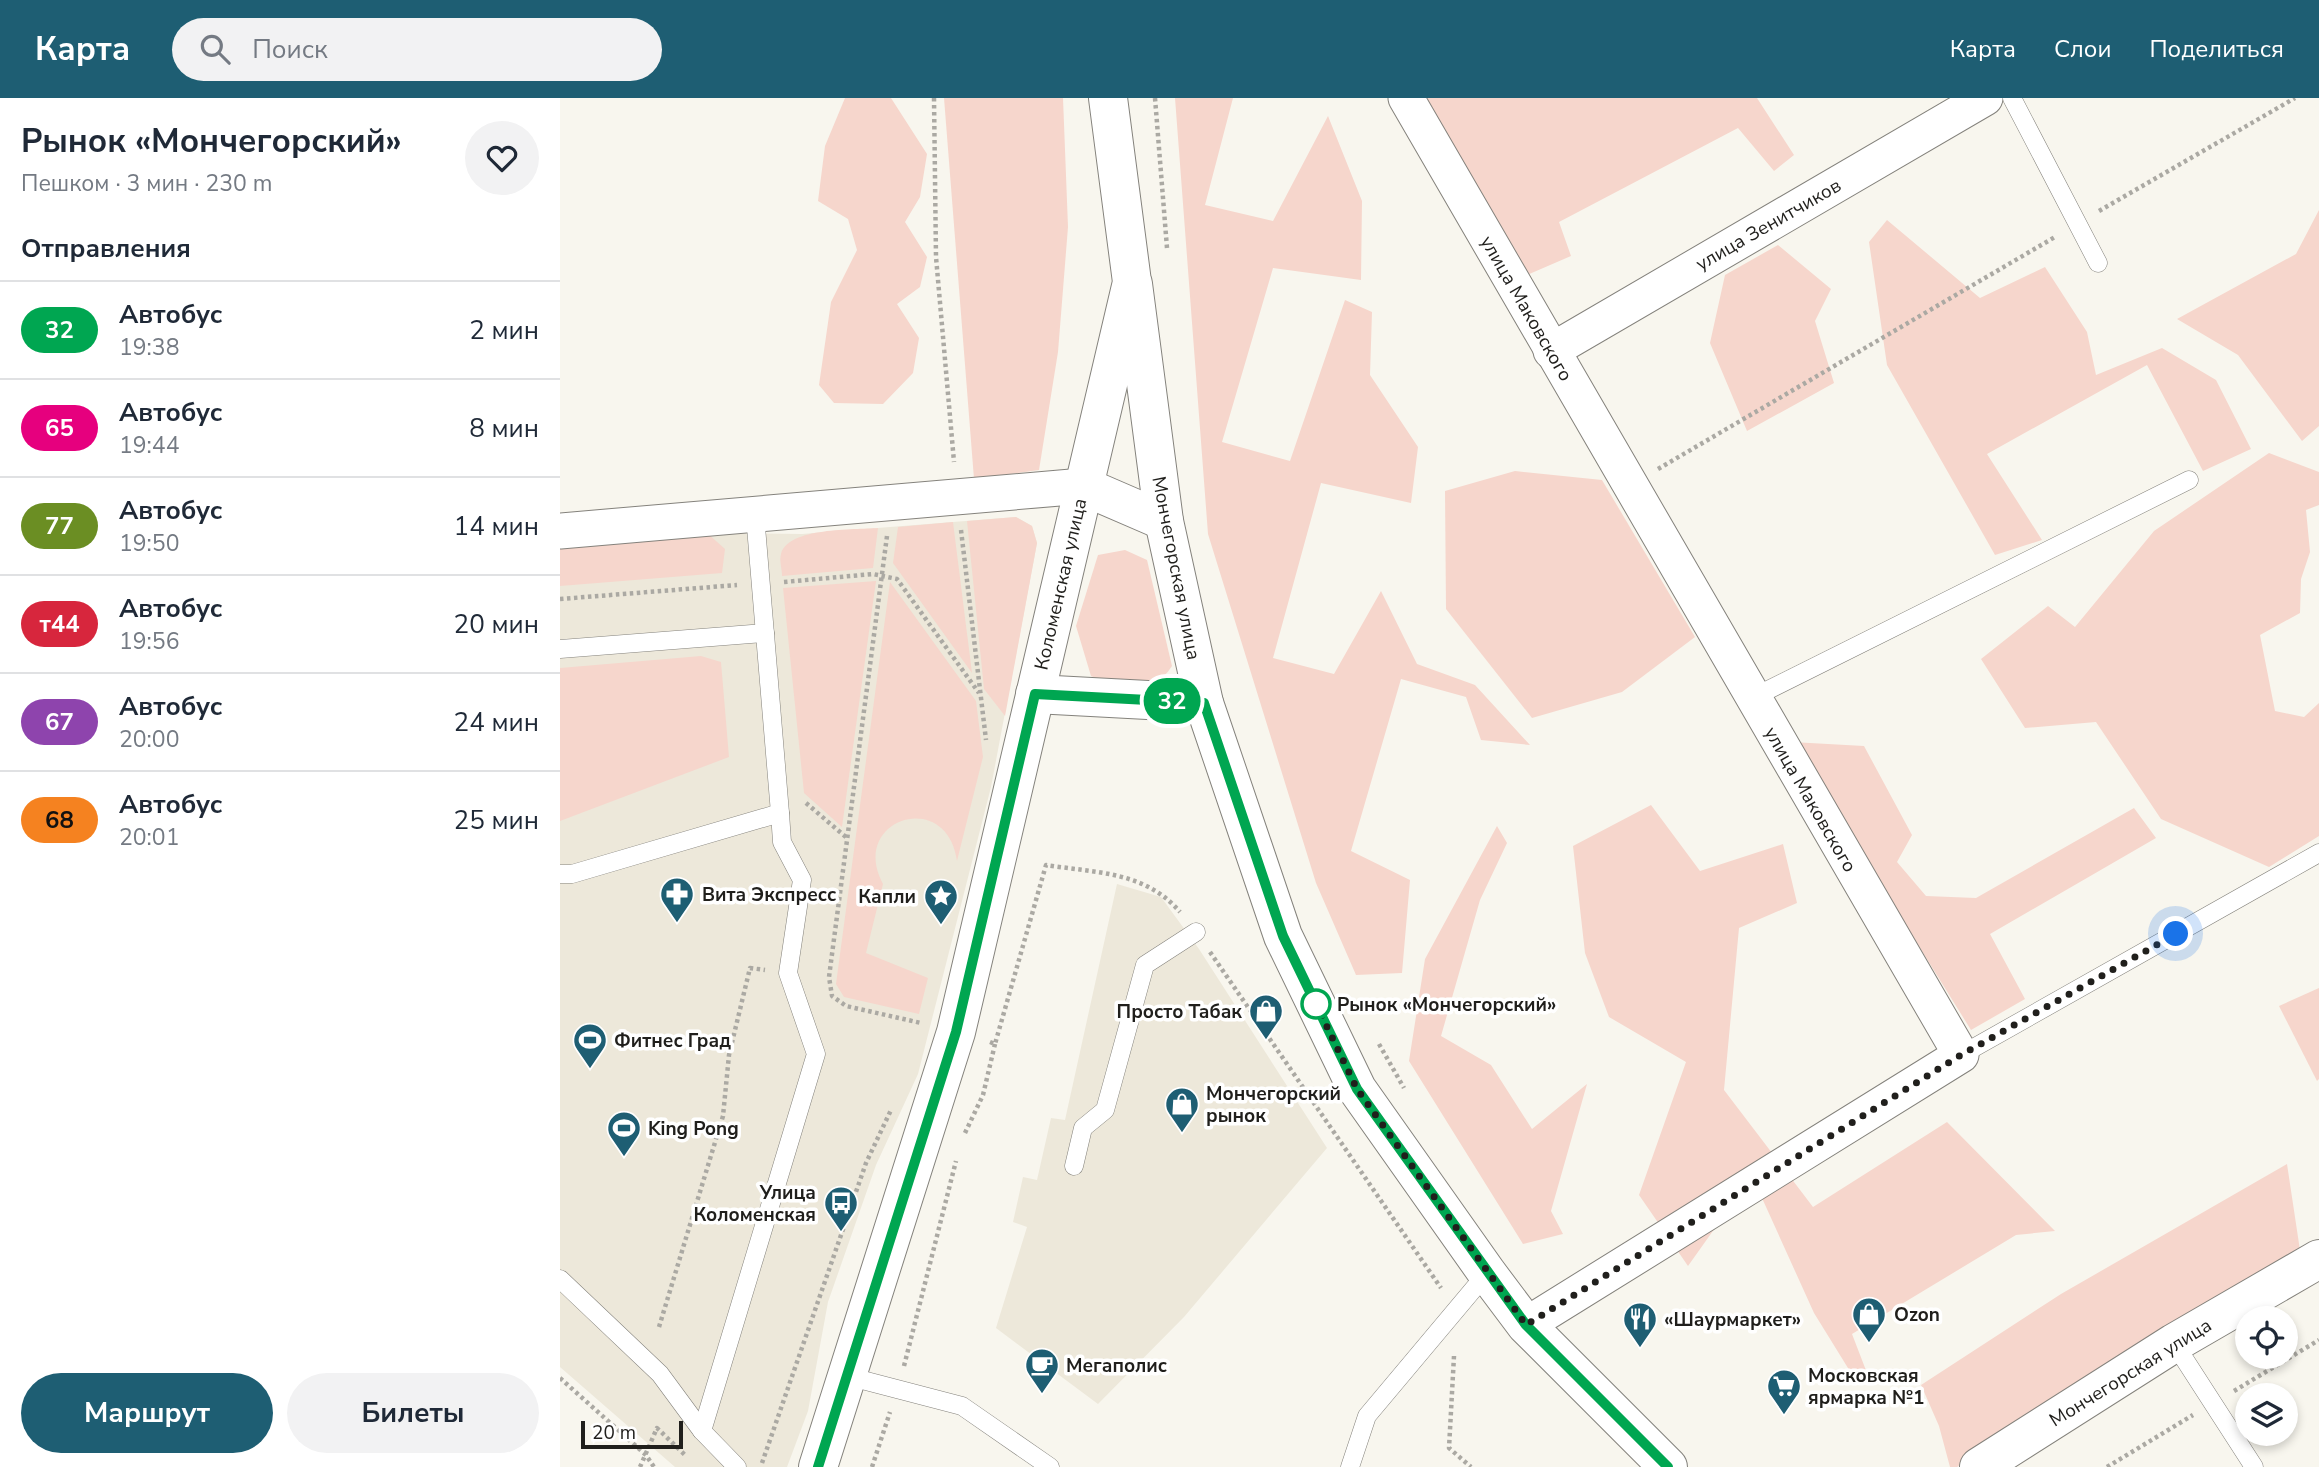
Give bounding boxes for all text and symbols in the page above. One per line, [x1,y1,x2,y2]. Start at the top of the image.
search box [172,18,662,81]
text: Карта [35,27,130,72]
icon: search [196,30,234,68]
text: Поиск [252,32,328,67]
text: Карта [1950,33,2016,65]
text: Слои [2054,33,2111,65]
text: Поделиться [2149,33,2284,65]
text: Рынок «Мончегорский» [21,119,402,164]
button: heart [465,121,539,195]
text: Пешком · 3 мин · 230 m [21,168,272,199]
street label: улица Зенитчиков [1691,173,1846,277]
text: Отправления [21,231,191,266]
street label: улица Маковского [1474,231,1578,386]
text: Автобус [119,297,222,332]
text: 2 мин [469,313,539,348]
text: 32 [45,314,74,346]
text: 19:38 [119,332,179,363]
text: Автобус [119,395,222,430]
text: 8 мин [469,411,539,446]
text: 65 [45,412,74,444]
text: 19:44 [119,430,179,461]
street label: Мончегорская улица [1145,474,1207,662]
text: Автобус [119,493,222,528]
street label: Коломенская улица [1029,496,1093,673]
text: 14 мин [454,509,539,544]
text: 77 [45,510,74,542]
text: 19:50 [119,528,179,559]
text: Автобус [119,591,222,626]
text: 20 мин [454,607,539,642]
text: т44 [39,608,80,640]
text: 19:56 [119,626,179,657]
line badge: 32 [1140,678,1204,724]
text: 32 [1158,685,1186,717]
text: Автобус [119,689,222,724]
text: 24 мин [454,705,539,740]
text: 67 [45,706,74,738]
street label: улица Маковского [1758,722,1862,877]
text: 20:00 [119,724,179,755]
text: Автобус [119,787,222,822]
text: 25 мин [454,803,539,838]
text: 68 [45,804,74,836]
text: 20:01 [119,822,179,853]
pharmacy icon: Вита Экспресс [658,875,696,924]
place icon: Капли [922,877,960,926]
place label: Вита Экспресс [702,882,836,908]
place label: Капли [858,884,916,910]
your location [2158,916,2193,951]
marker: Рынок «Мончегорский» [1301,989,1331,1019]
shop icon: Просто Табак [1247,992,1285,1041]
place label: Рынок «Мончегорский» [1337,992,1556,1018]
place label: Просто Табак [1117,999,1242,1025]
sports icon: Фитнес Град [571,1021,609,1070]
place label: Фитнес Град [614,1028,731,1054]
place label: Мончегорский рынок [1206,1081,1341,1129]
shop icon: Мончегорский рынок [1163,1085,1201,1134]
sports icon: King Pong [605,1109,643,1158]
place label: King Pong [648,1116,739,1142]
place label: Улица Коломенская [693,1180,816,1228]
bus stop icon: Улица Коломенская [822,1184,860,1233]
shop icon: Ozon [1850,1295,1888,1344]
restaurant icon: «Шаурмаркет» [1621,1300,1659,1349]
place label: Ozon [1894,1302,1940,1328]
map controls [2235,1306,2298,1446]
button: locate [2235,1306,2298,1369]
place label: «Шаурмаркет» [1664,1307,1801,1333]
street label: Мончегорская улица [2045,1312,2217,1433]
cafe icon: Мегаполис [1023,1346,1061,1395]
place label: Мегаполис [1066,1353,1167,1379]
place label: Московская ярмарка №1 [1808,1363,1924,1411]
supermarket icon: Московская ярмарка №1 [1765,1367,1803,1416]
button: Маршрут [21,1373,273,1453]
button: Билеты [287,1373,539,1453]
button: layers [2235,1383,2298,1446]
scale bar [581,1418,682,1450]
text: 20 m [592,1420,636,1446]

